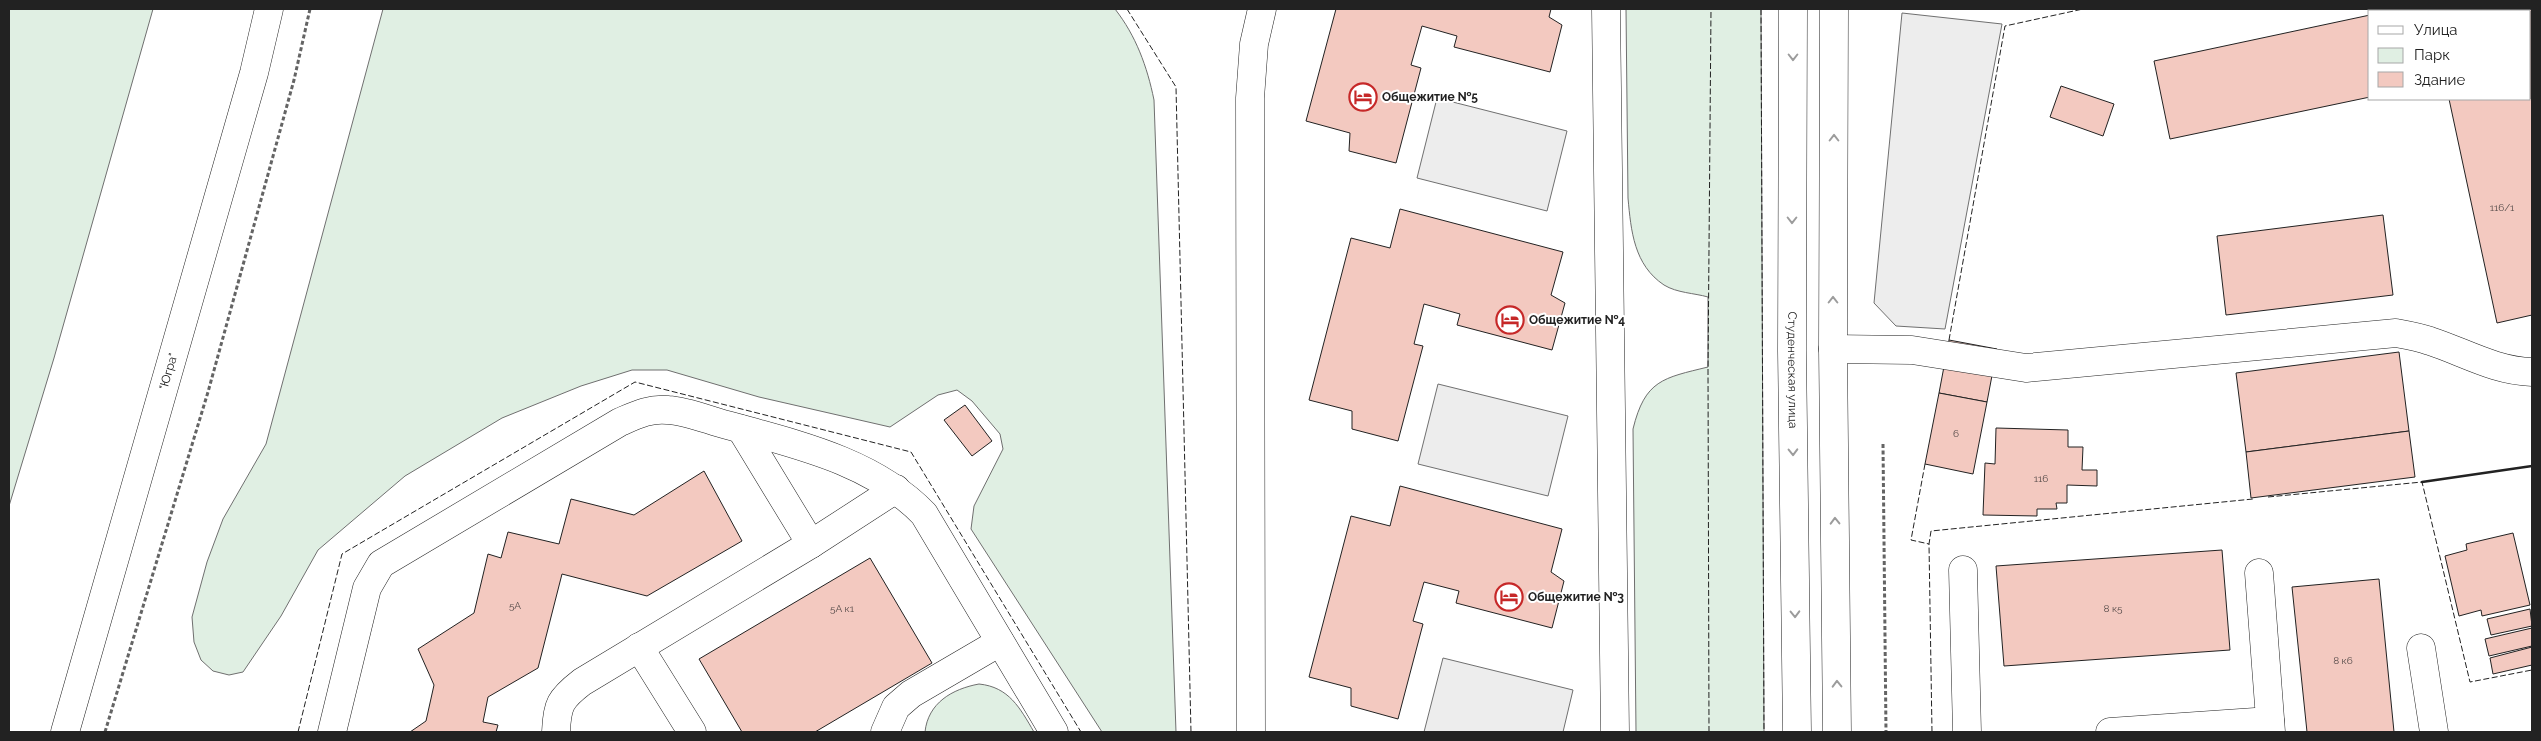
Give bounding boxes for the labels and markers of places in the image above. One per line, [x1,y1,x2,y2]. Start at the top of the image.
hotel icon: Общежитие №5 [1348,82,1378,112]
place label: Общежитие №5 [1382,90,1478,104]
hotel icon: Общежитие №4 [1495,305,1525,335]
place label: Общежитие №4 [1529,313,1625,327]
hotel icon: Общежитие №3 [1494,582,1524,612]
place label: Общежитие №3 [1528,590,1624,604]

